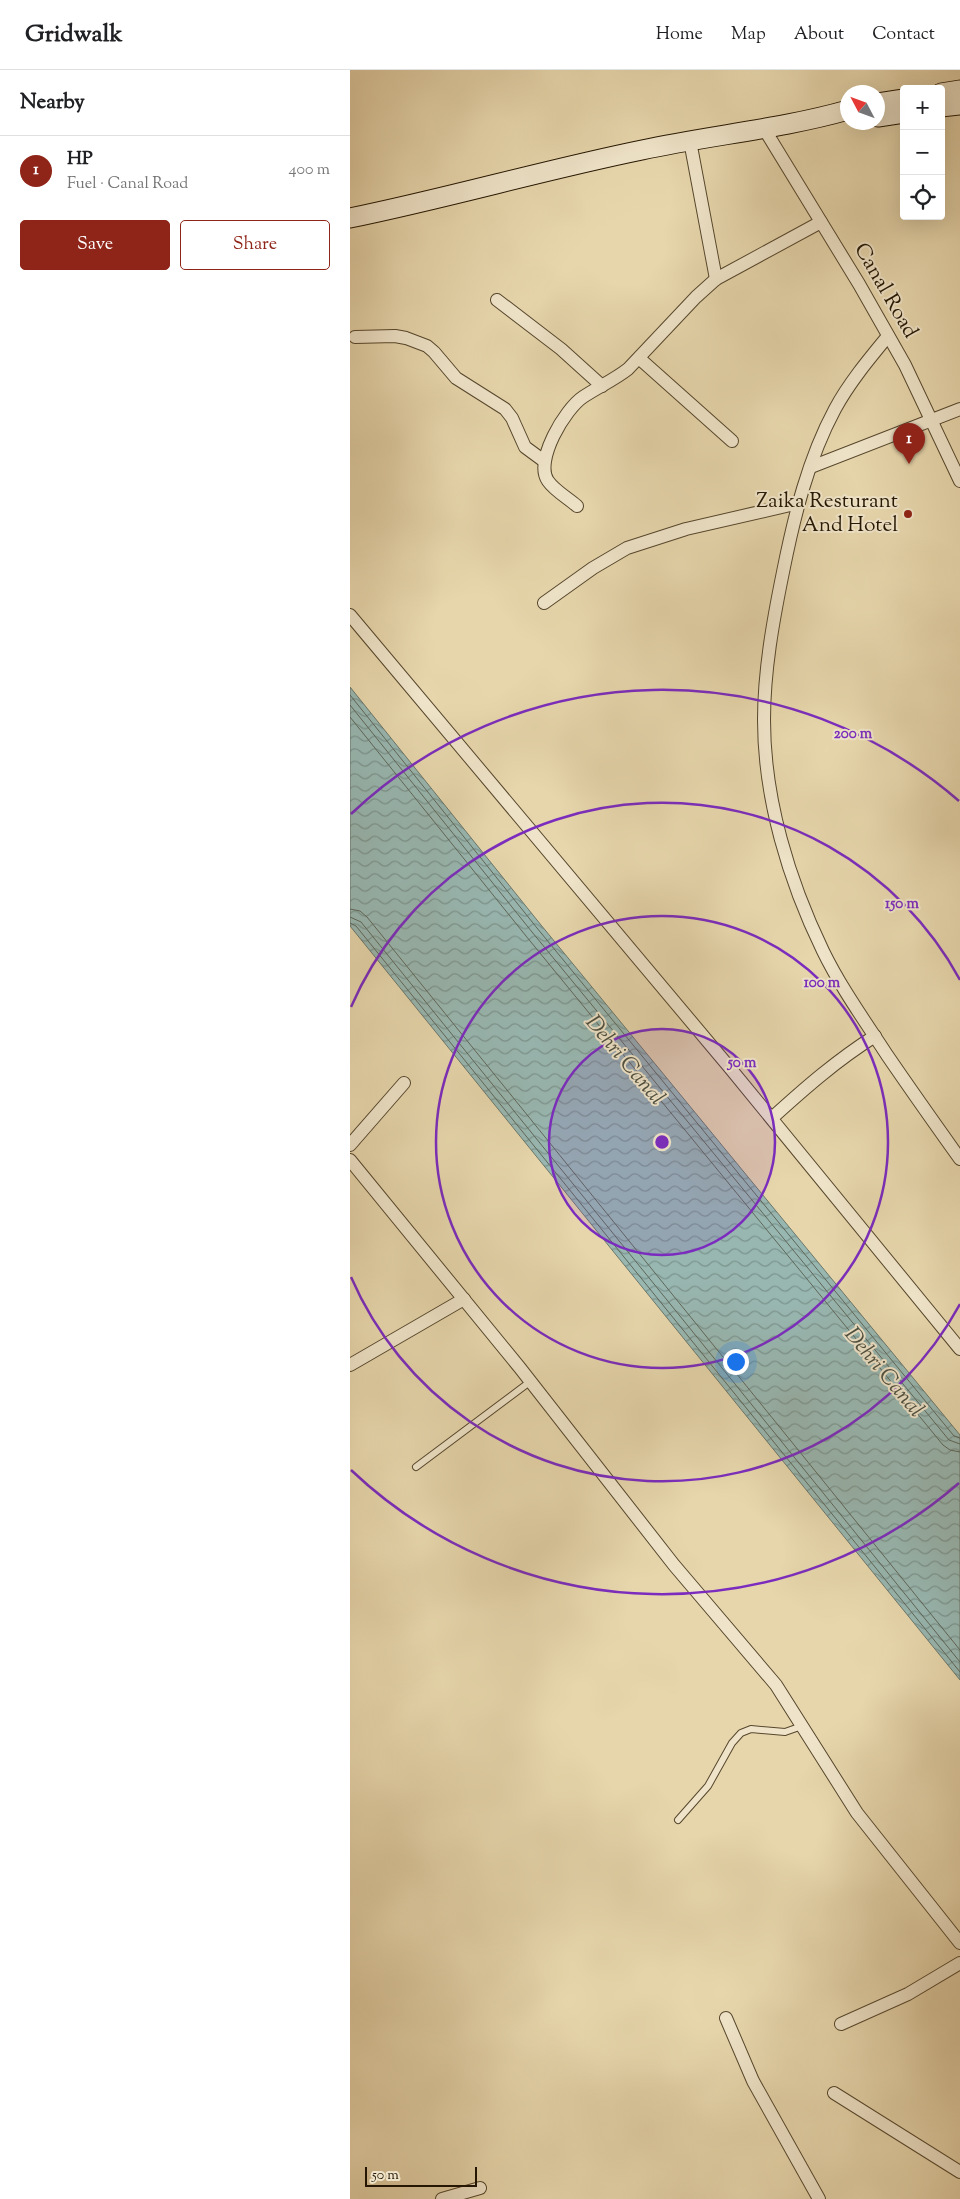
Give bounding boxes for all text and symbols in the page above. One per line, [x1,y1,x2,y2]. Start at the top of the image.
text: Gridwalk [25,18,123,52]
text: Home [656,22,703,48]
text: Map [731,22,766,48]
text: About [794,22,844,48]
text: Contact [872,22,935,48]
north arrow [840,85,885,130]
map controls [900,85,945,220]
button: + [900,85,945,130]
text: Nearby [20,88,85,118]
button: − [900,130,945,175]
text: HP [67,146,93,173]
text: 1 [33,159,39,182]
text: 400 m [289,159,330,182]
text: Fuel · Canal Road [67,173,188,196]
button: locate [900,175,945,220]
button: Save [20,220,170,270]
button: Share [180,220,330,270]
street label: Canal Road [846,238,925,344]
pin: 1 [893,423,925,464]
place label: Zaika Resturant And Hotel [756,487,898,541]
marker: Zaika Resturant And Hotel [902,508,914,520]
text: 200 m [834,724,873,745]
text: 150 m [885,894,919,915]
text: 100 m [804,973,841,994]
water label: Dehri Canal [577,1009,672,1113]
text: 50 m [727,1053,757,1074]
centre of rings [653,1133,671,1151]
water label: Dehri Canal [836,1321,931,1425]
your location [723,1349,749,1375]
scale bar [365,2164,478,2187]
text: 50 m [372,2166,399,2186]

